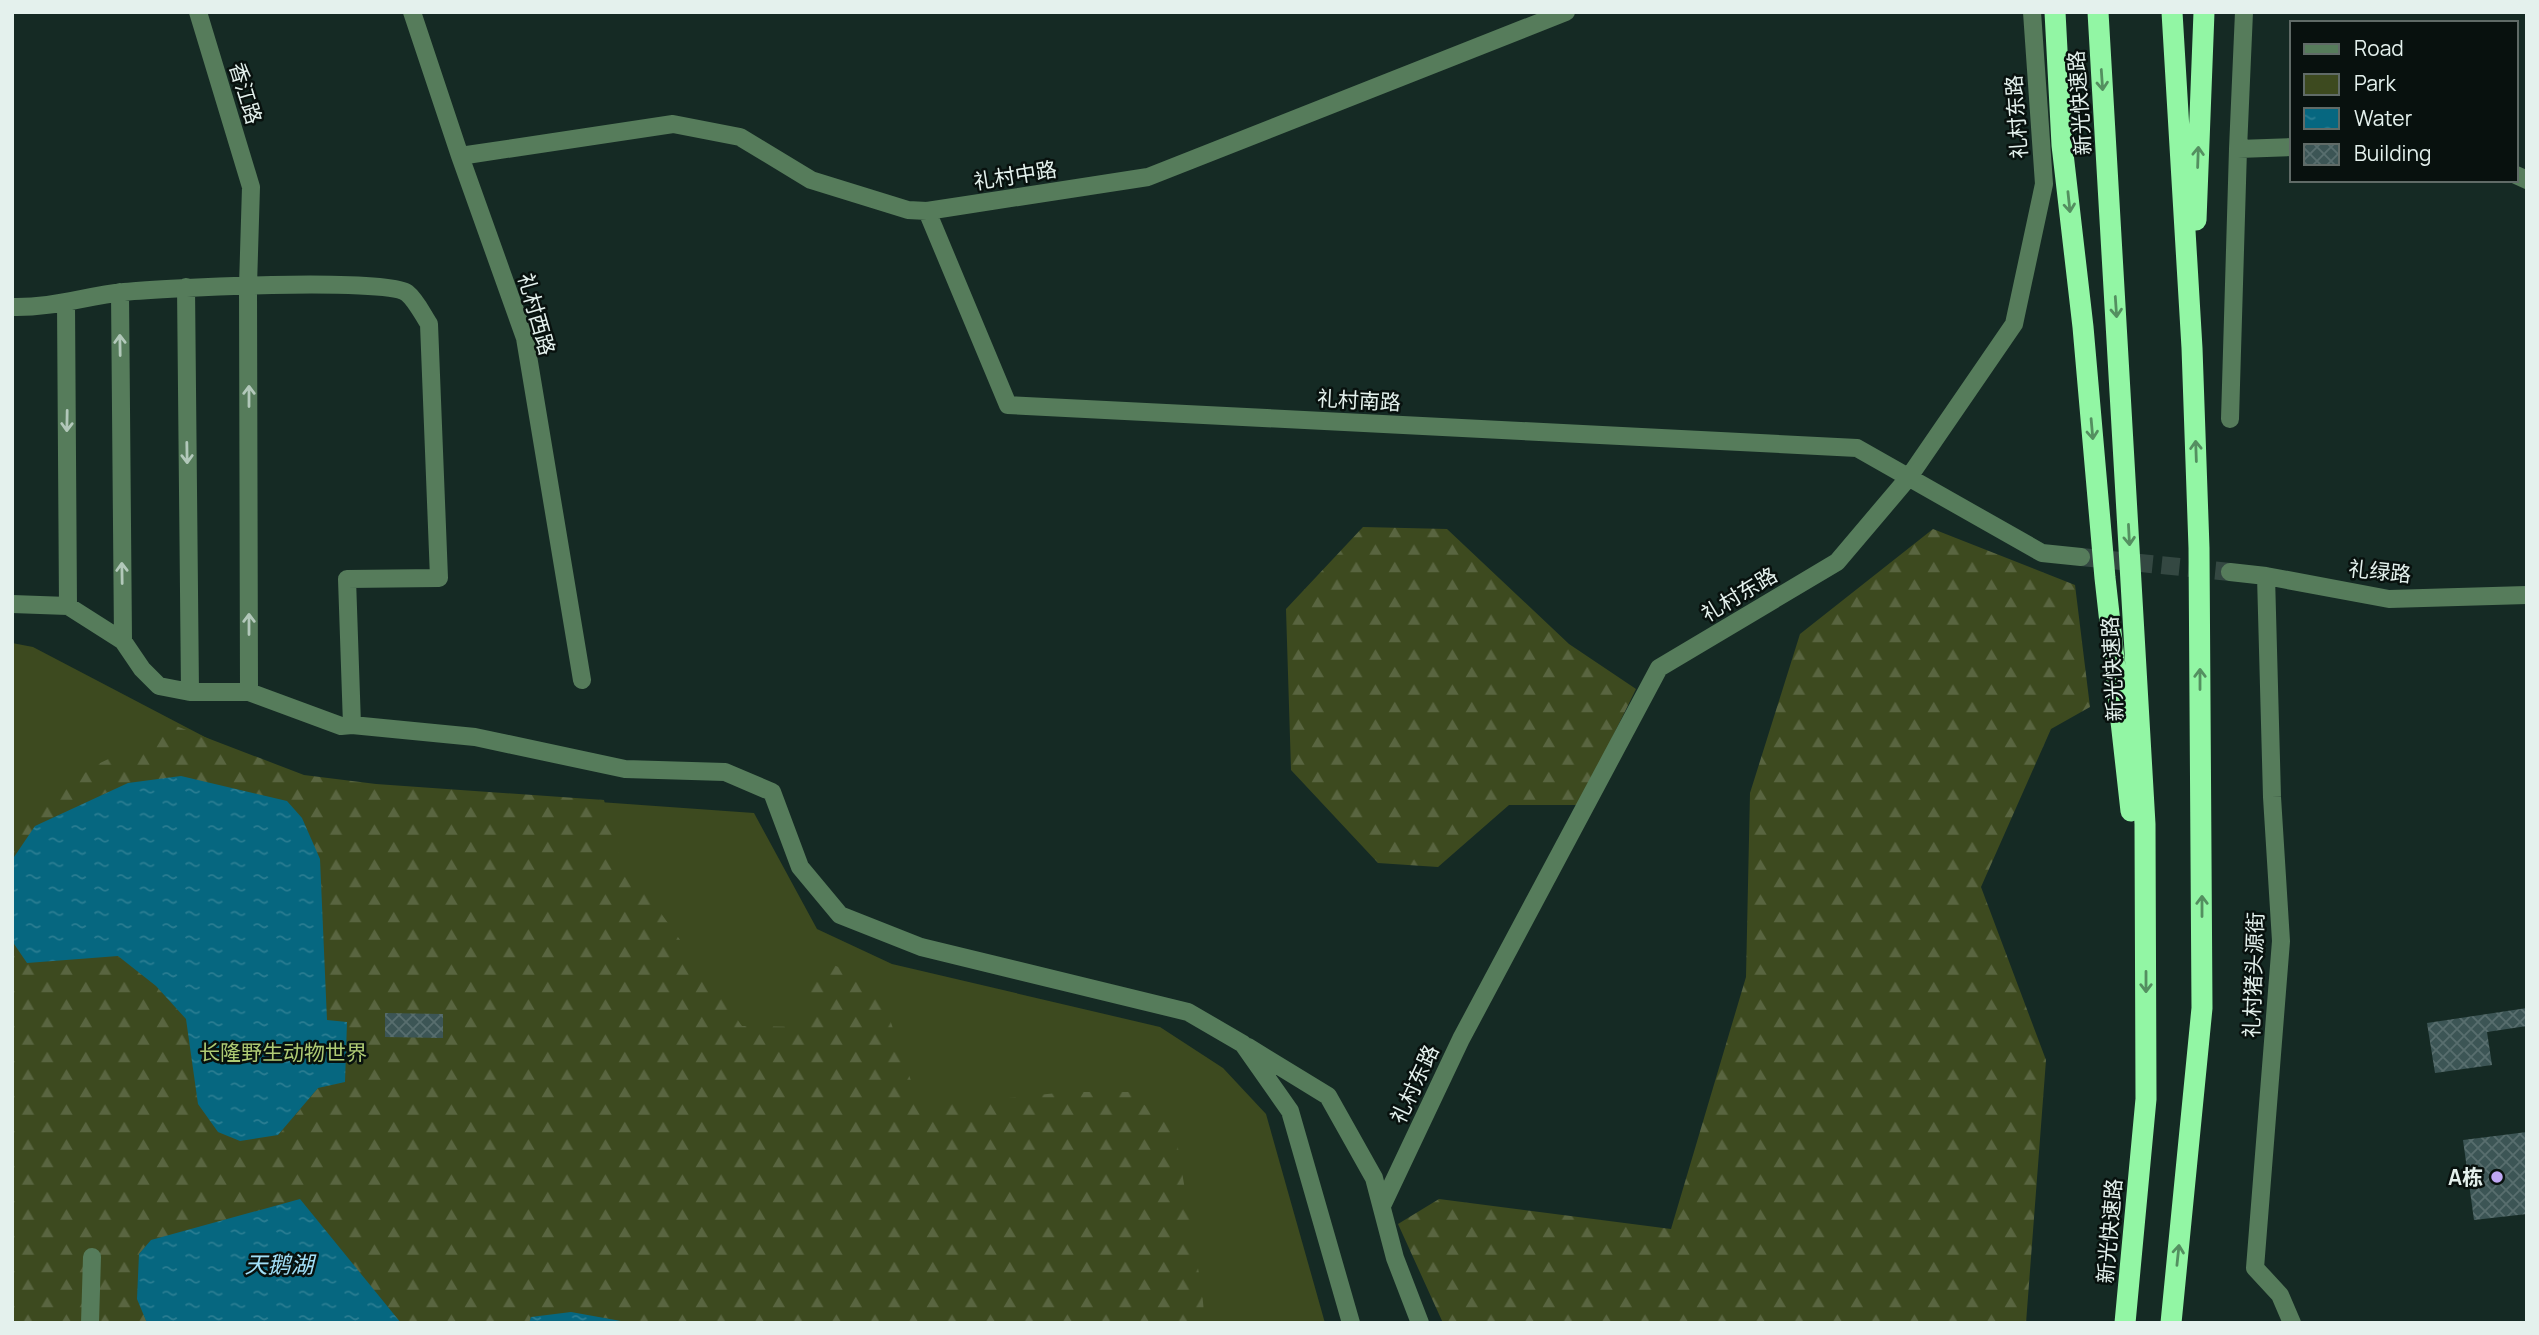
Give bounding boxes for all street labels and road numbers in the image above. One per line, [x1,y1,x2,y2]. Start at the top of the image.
street label: 新光快速路 [2061,50,2097,156]
street label: 香江路 [223,59,269,127]
street label: 礼村东路 [1999,74,2033,160]
street label: 礼村中路 [971,155,1059,195]
street label: 礼村西路 [512,270,562,358]
street label: 礼村南路 [1316,384,1402,416]
street label: 礼绿路 [2347,554,2413,588]
street label: 礼村东路 [1696,560,1782,628]
street label: 新光快速路 [2095,616,2129,722]
street label: 礼村猪头源街 [2237,912,2269,1038]
street label: 礼村东路 [1384,1040,1444,1128]
street label: 新光快速路 [2090,1177,2128,1285]

